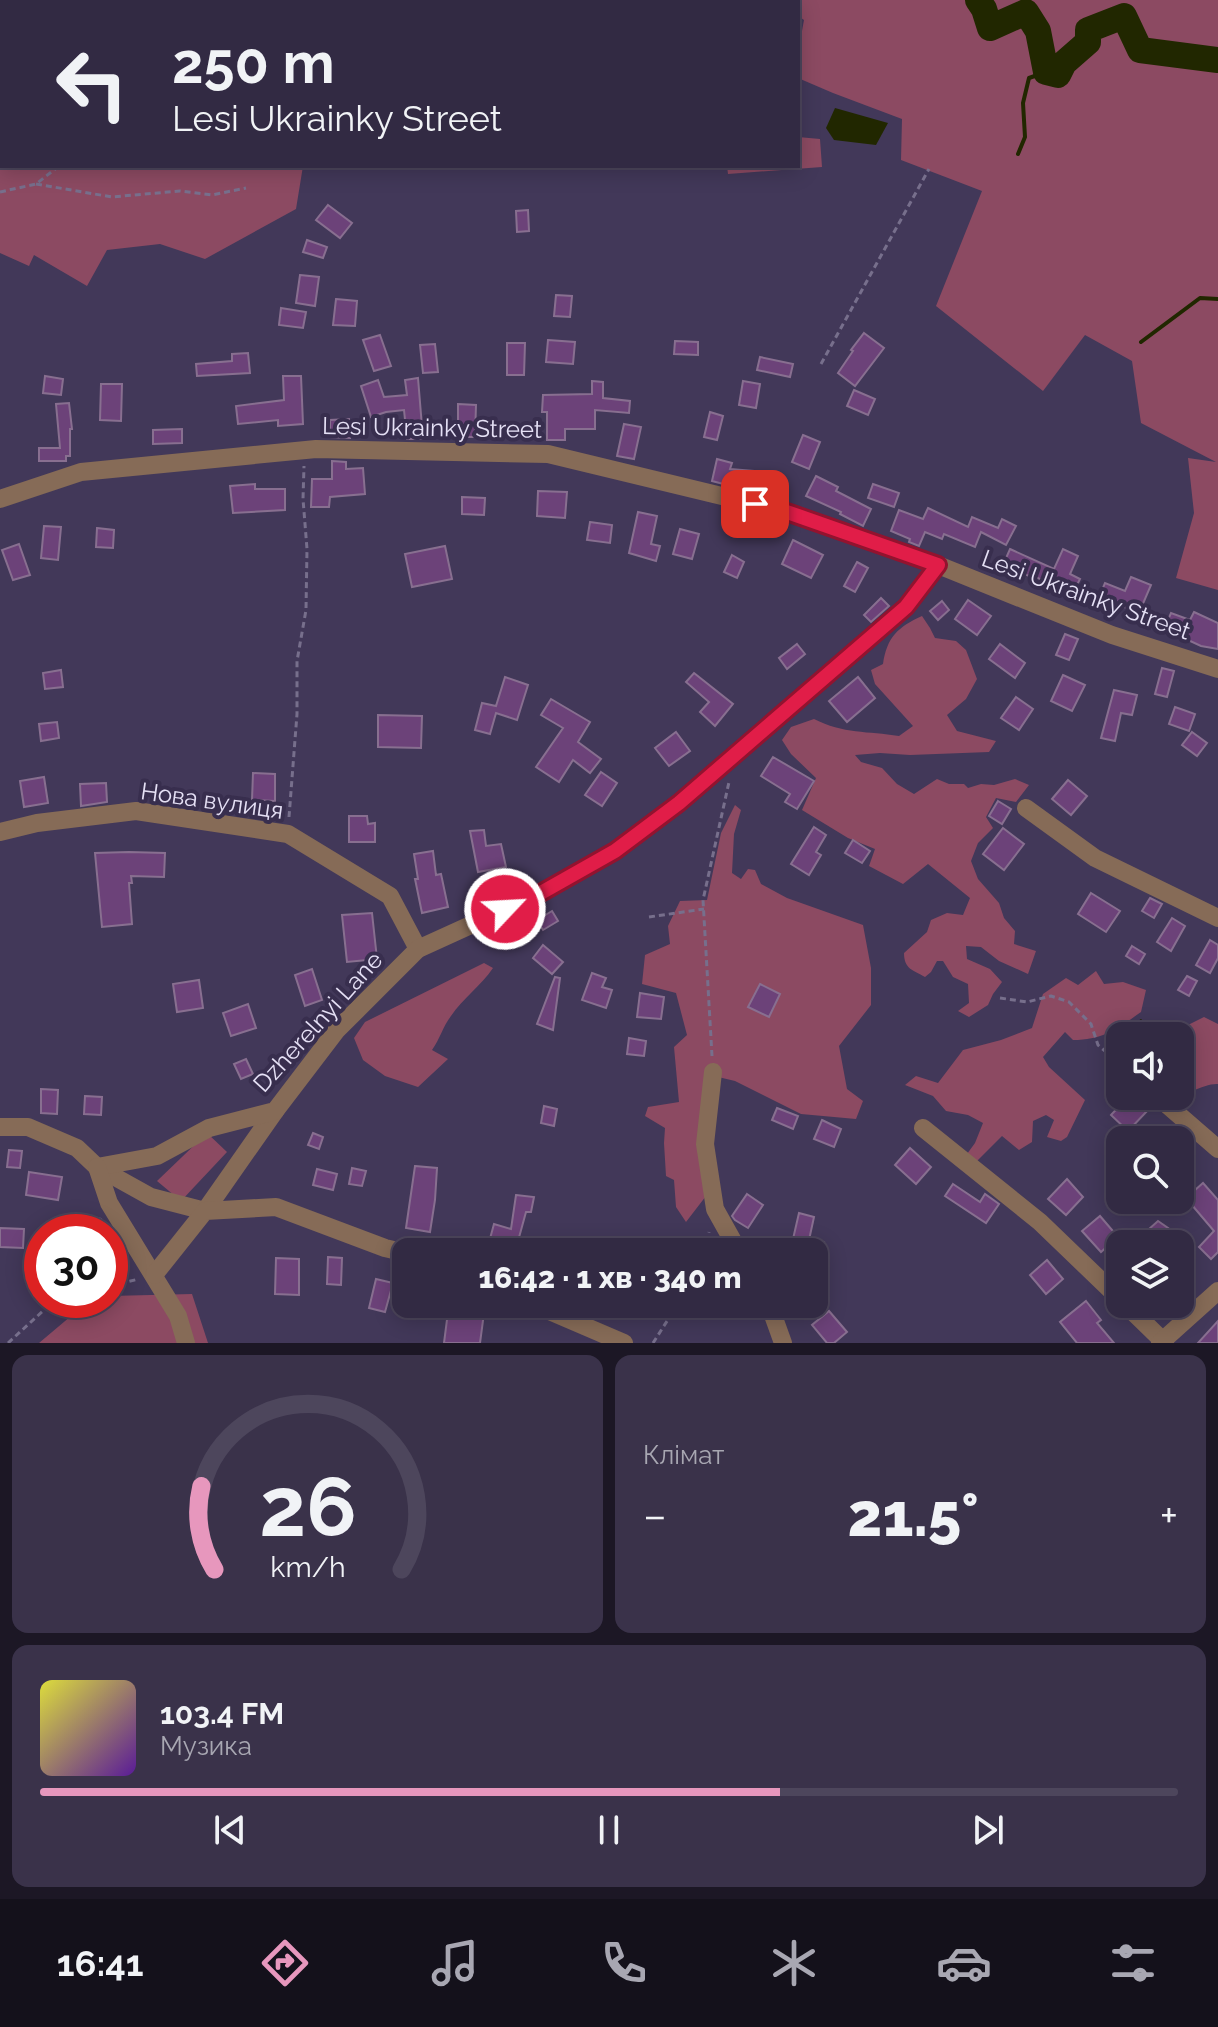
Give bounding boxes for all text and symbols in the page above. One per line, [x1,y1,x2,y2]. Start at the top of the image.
text: 250 m [172,30,335,96]
icon: left [40,32,144,136]
text: Lesi Ukrainky Street [172,97,502,139]
street label: Lesi Ukrainky Street [322,411,542,444]
pin [721,470,789,538]
icon: arrive [733,482,777,526]
street label: Lesi Ukrainky Street [978,543,1194,646]
street label: Нова вулиця [139,776,285,825]
position arrow [463,867,547,951]
street label: Dzherelnyi Lane [247,945,388,1098]
map controls [1106,1022,1194,1318]
button: sound [1106,1022,1194,1110]
button: search [1106,1126,1194,1214]
speed limit sign: 30 [24,1214,128,1318]
button: layers [1106,1230,1194,1318]
text: 16:42 · 1 хв · 340 m [478,1260,742,1295]
text: Клімат [643,1440,725,1470]
text: 26 [259,1458,356,1555]
text: 21.5° [848,1480,979,1550]
text: − [643,1490,667,1541]
text: + [1160,1490,1178,1541]
text: km/h [270,1550,345,1584]
text: 103.4 FM [160,1696,284,1731]
text: Музика [160,1731,252,1761]
icon: previous [208,1808,252,1852]
icon: pause [587,1808,631,1852]
icon: next [966,1808,1010,1852]
icon: directions [257,1935,313,1991]
icon: music [427,1935,483,1991]
icon: phone [596,1935,652,1991]
icon: climate [766,1935,822,1991]
icon: car [936,1935,992,1991]
icon: filters [1105,1935,1161,1991]
text: 16:41 [57,1942,144,1984]

